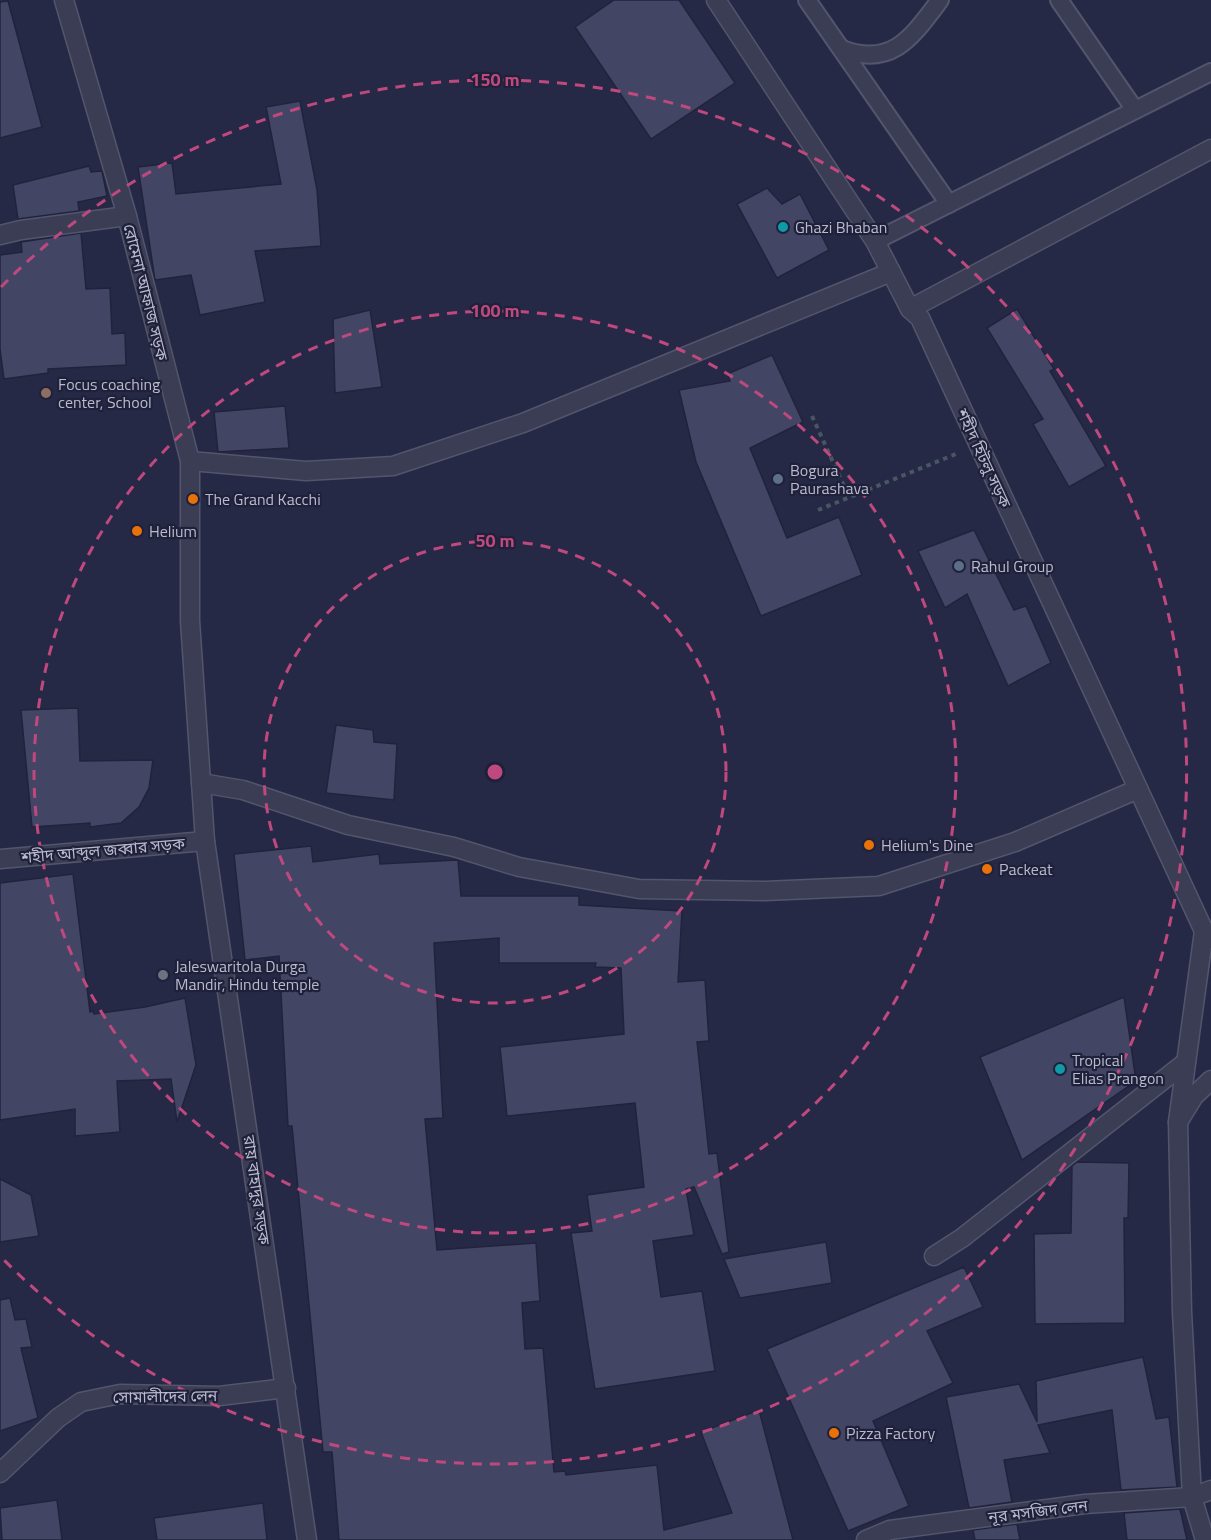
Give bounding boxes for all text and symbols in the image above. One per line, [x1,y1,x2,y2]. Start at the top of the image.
text: 150 m [470,66,520,93]
place label: Ghazi Bhaban [795,215,887,239]
marker: Ghazi Bhaban [776,220,790,234]
street label: রোমেনা আফাজ সড়ক [117,221,175,364]
text: 100 m [470,297,520,324]
place label: Focus coaching center, School [58,372,160,414]
marker: Focus coaching center, School [39,386,53,400]
street label: শহীদ হিটলু সড়ক [950,403,1018,513]
place label: Bogura Paurashava [790,458,869,500]
marker: Bogura Paurashava [771,472,785,486]
place label: The Grand Kacchi [205,487,321,511]
marker: The Grand Kacchi [186,492,200,506]
place label: Helium [149,519,197,543]
marker: Helium [130,524,144,538]
text: 50 m [475,527,515,554]
place label: Rahul Group [971,554,1054,578]
marker: Rahul Group [952,559,966,573]
centre of rings [485,762,505,782]
street label: শহীদ আব্দুল জব্বার সড়ক [19,831,187,869]
place label: Helium's Dine [881,833,973,857]
marker: Helium's Dine [862,838,876,852]
place label: Packeat [999,857,1053,881]
marker: Packeat [980,862,994,876]
place label: Jaleswaritola Durga Mandir, Hindu temple [175,954,319,996]
marker: Jaleswaritola Durga Mandir, Hindu temple [156,968,170,982]
place label: Tropical Elias Prangon [1072,1048,1164,1090]
marker: Tropical Elias Prangon [1053,1062,1067,1076]
street label: রায় বাহাদুর সড়ক [237,1133,277,1247]
street label: সোমালীদেব লেন [112,1383,218,1409]
place label: Pizza Factory [846,1421,936,1445]
marker: Pizza Factory [827,1426,841,1440]
street label: নূর মসজিদ লেন [986,1493,1089,1529]

